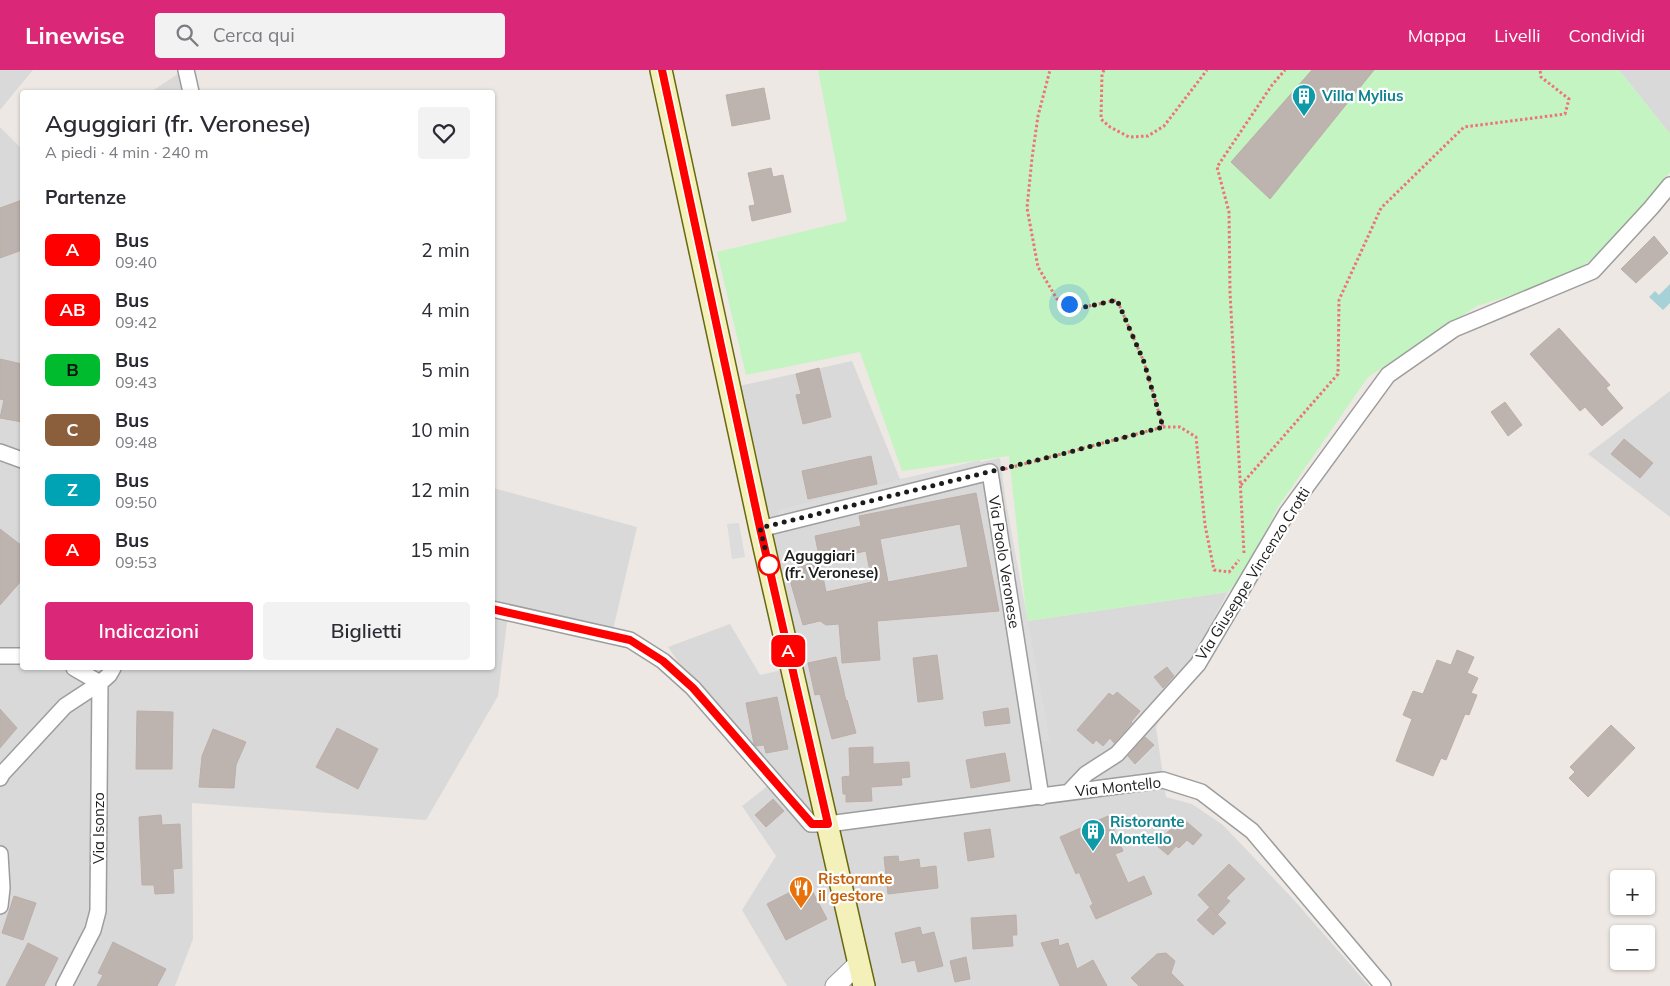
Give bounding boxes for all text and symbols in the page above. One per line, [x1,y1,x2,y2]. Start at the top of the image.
search box [155,13,505,58]
text: Linewise [25,20,125,50]
icon: search [173,21,201,49]
text: Cerca qui [213,23,295,47]
text: Mappa [1408,24,1466,47]
text: Livelli [1494,24,1540,47]
text: Condividi [1568,24,1645,47]
building icon: Villa Mylius [1291,83,1317,117]
place label: Villa Mylius [1321,86,1403,105]
button: heart [418,107,470,159]
text: Aguggiari (fr. Veronese) [45,108,312,138]
text: A piedi · 4 min · 240 m [45,142,209,162]
text: Partenze [45,185,126,209]
text: Bus [115,228,149,252]
text: A [66,238,79,261]
text: 2 min [421,238,470,262]
text: 09:40 [115,252,157,272]
text: Bus [115,288,149,312]
your location [1057,292,1082,317]
text: AB [60,298,85,321]
text: 4 min [421,298,470,322]
text: 09:42 [115,312,157,332]
text: Bus [115,348,149,372]
text: B [66,358,79,381]
text: 5 min [421,358,470,382]
text: 09:43 [115,372,157,392]
text: Bus [115,408,149,432]
text: C [66,418,79,441]
text: 10 min [410,418,470,442]
text: 09:48 [115,432,157,452]
text: Bus [115,468,149,492]
text: Z [67,478,78,501]
text: 12 min [410,478,470,502]
street label: Via Giuseppe Vincenzo Crotti [1191,483,1314,664]
text: 09:50 [115,492,157,512]
street label: Via Paolo Veronese [985,494,1024,630]
text: Bus [115,528,149,552]
text: A [66,538,79,561]
text: 15 min [410,538,470,562]
place label: Aguggiari (fr. Veronese) [784,546,879,582]
text: 09:53 [115,552,157,572]
marker: Aguggiari (fr. Veronese) [758,554,780,576]
button: Indicazioni [45,602,253,660]
button: Biglietti [263,602,470,660]
line badge: A [772,635,804,667]
text: A [781,639,795,662]
street label: Via Montello [1074,773,1162,800]
street label: Via Isonzo [89,792,108,864]
place label: Ristorante Montello [1110,812,1184,848]
building icon: Ristorante Montello [1080,818,1106,852]
place label: Ristorante il gestore [818,869,892,905]
map controls [1610,870,1655,970]
button: + [1610,870,1655,915]
restaurant icon: Ristorante il gestore [788,875,814,909]
button: − [1610,925,1655,970]

